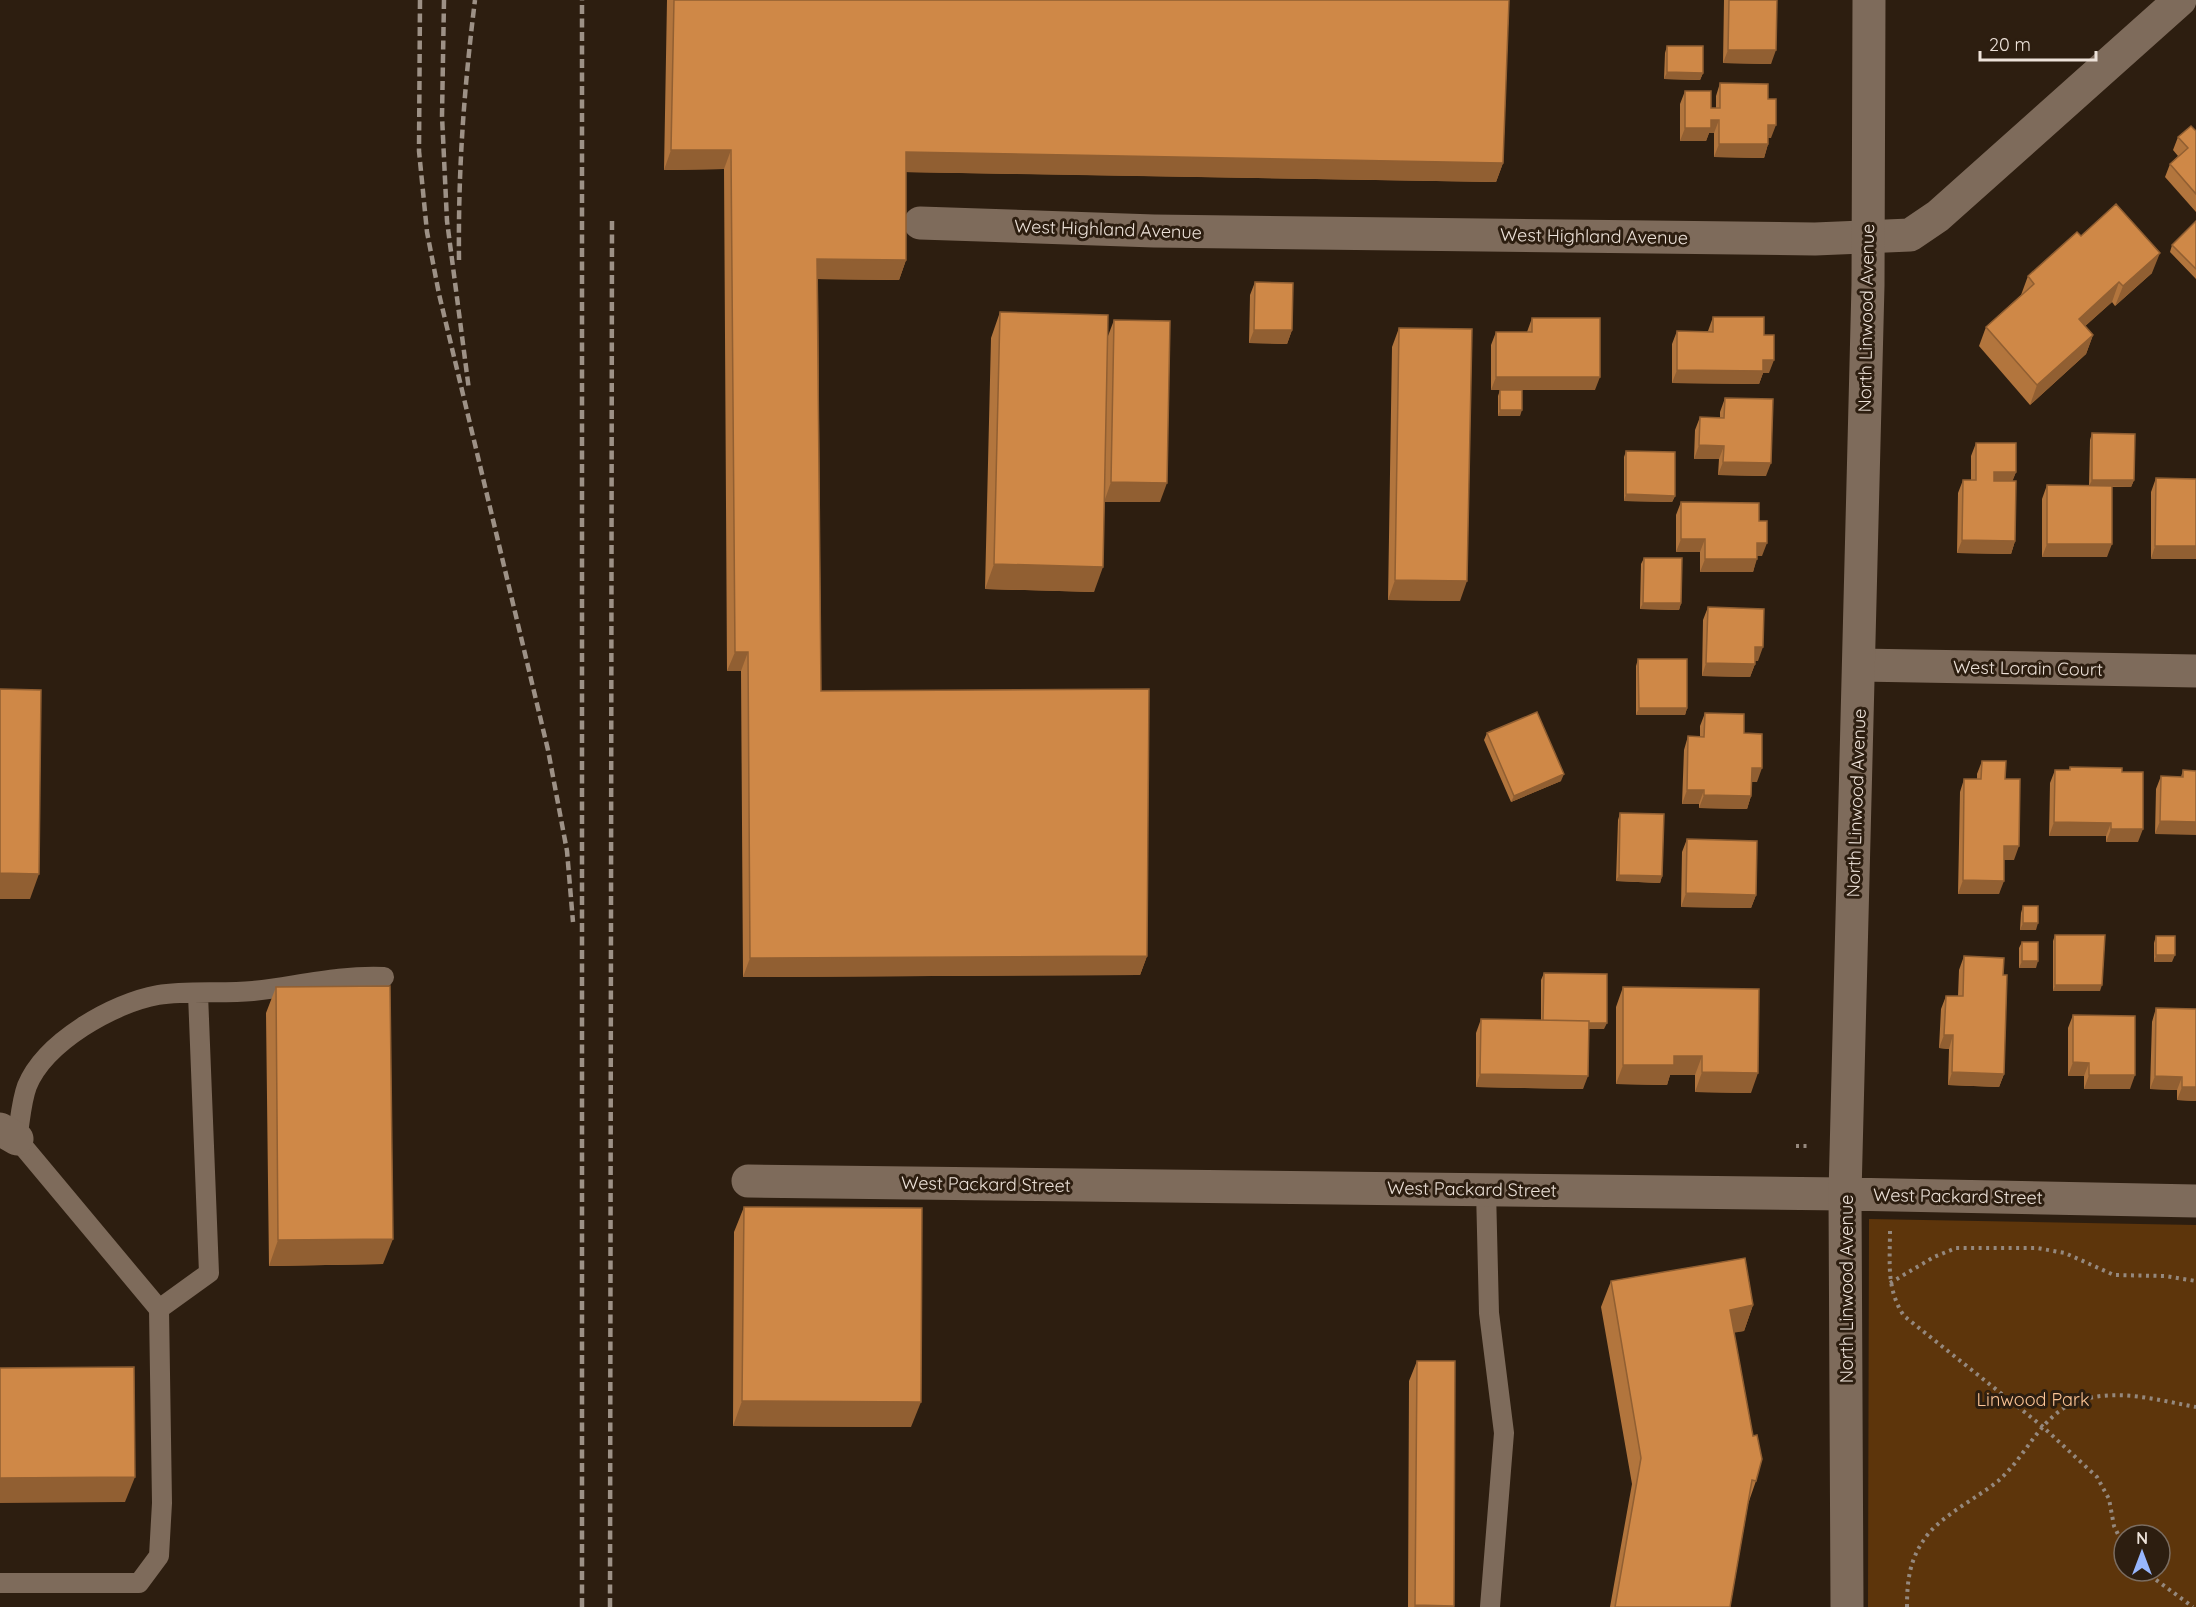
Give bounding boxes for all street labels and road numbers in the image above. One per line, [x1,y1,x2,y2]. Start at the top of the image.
street label: West Highland Avenue [1014,214,1202,244]
street label: West Highland Avenue [1500,223,1688,249]
street label: North Linwood Avenue [1853,223,1879,413]
street label: West Lorain Court [1953,655,2103,681]
street label: North Linwood Avenue [1841,708,1871,898]
street label: West Packard Street [901,1171,1071,1197]
street label: West Packard Street [1387,1176,1557,1202]
street label: West Packard Street [1873,1183,2043,1209]
street label: North Linwood Avenue [1835,1195,1858,1383]

